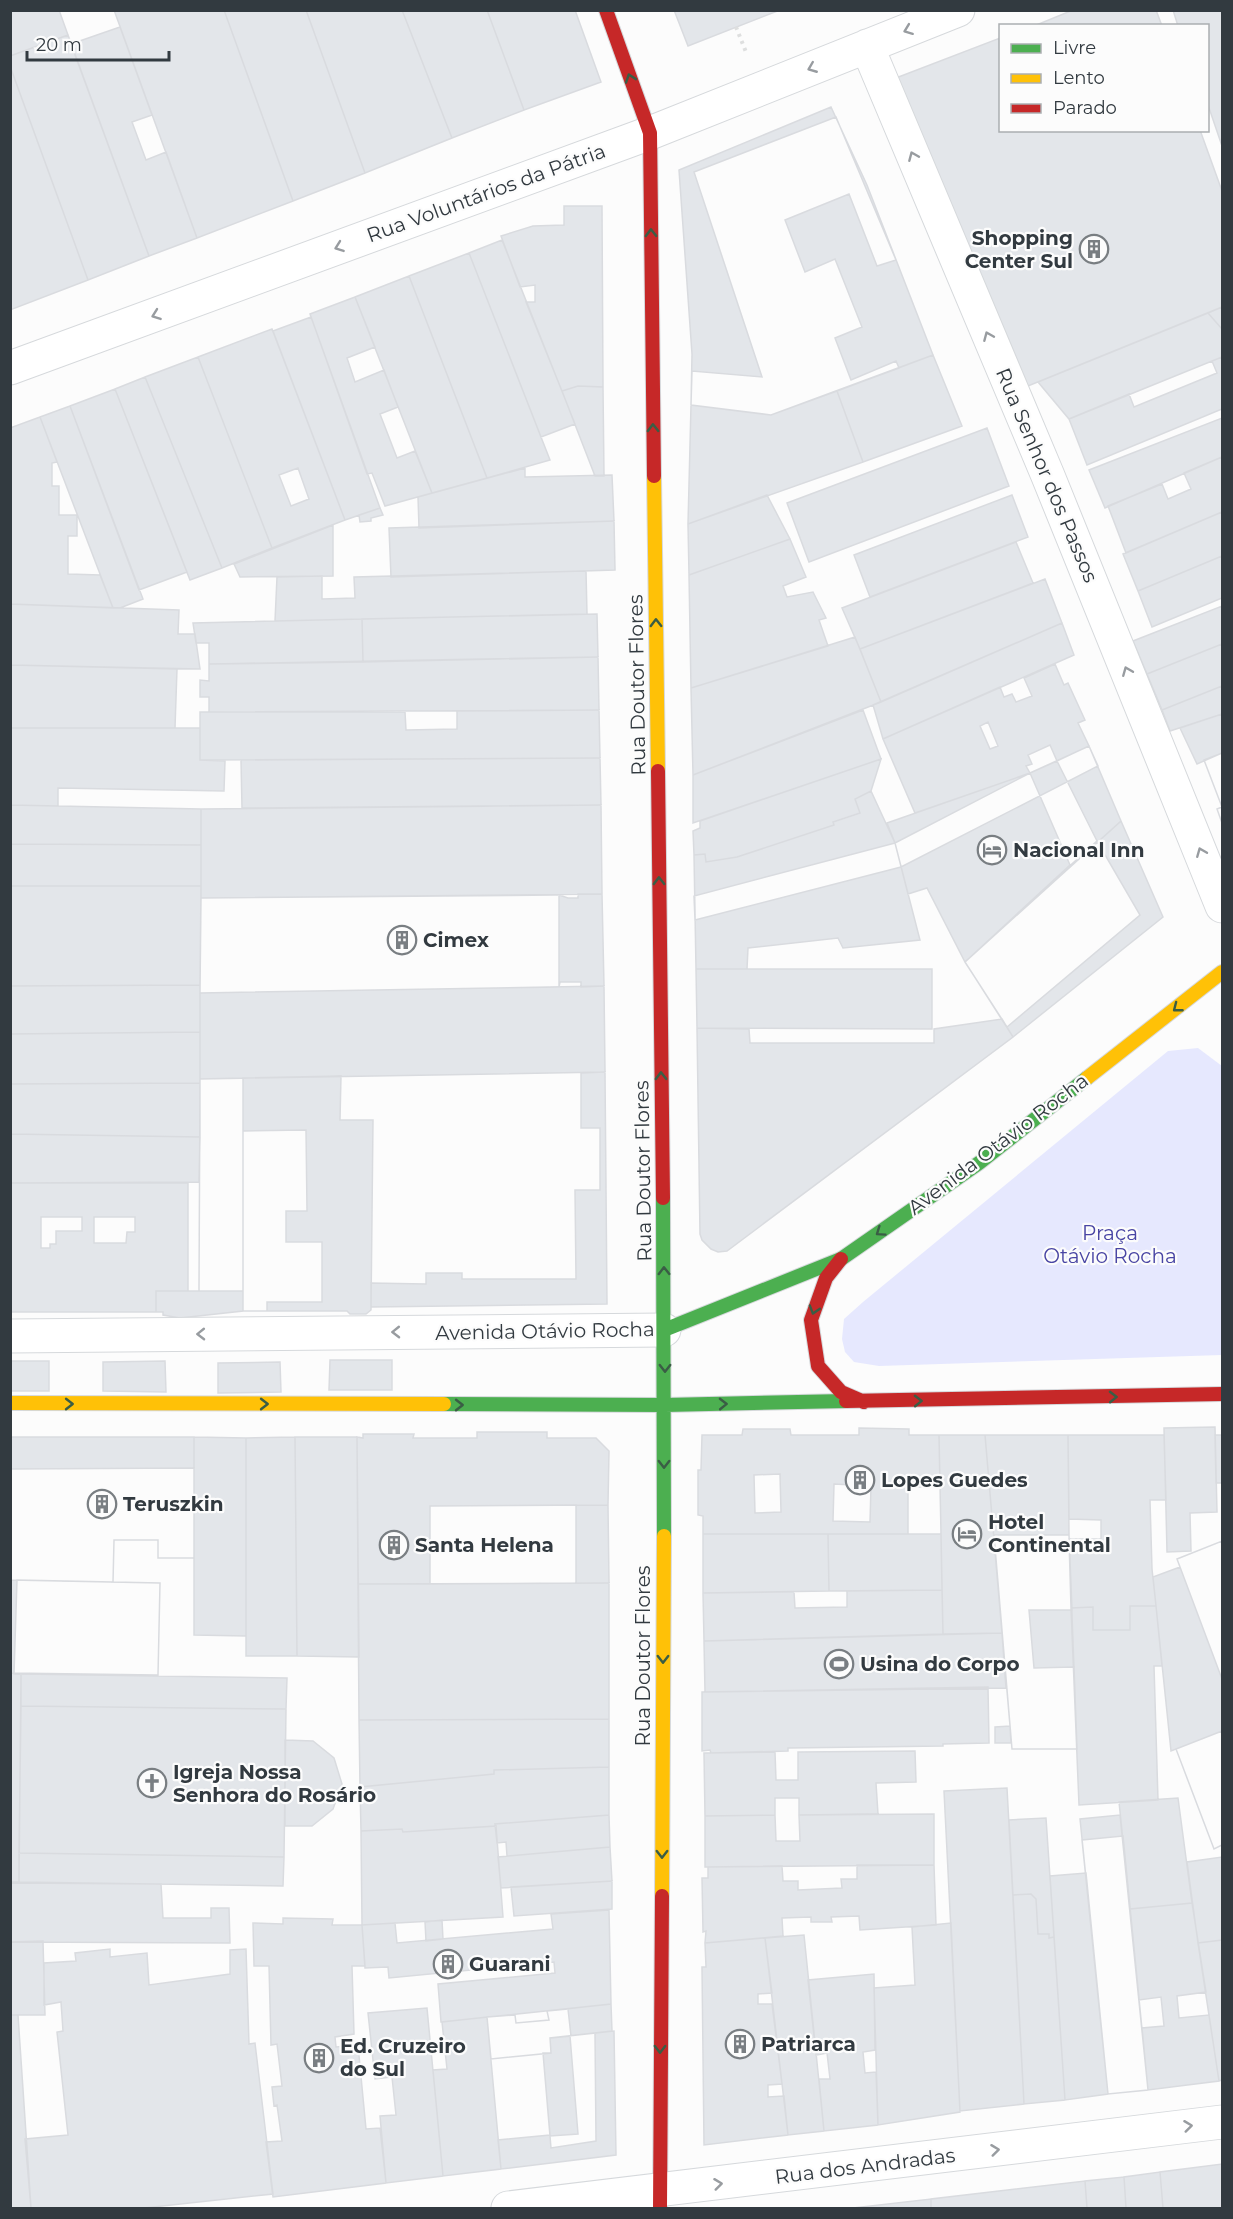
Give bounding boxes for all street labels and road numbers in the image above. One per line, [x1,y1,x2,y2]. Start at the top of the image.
street label: Rua Voluntários da Pátria [363,139,609,247]
street label: Rua Senhor dos Passos [991,364,1103,586]
street label: Rua Doutor Flores [623,594,651,776]
street label: Avenida Otávio Rocha [903,1068,1093,1220]
street label: Rua Doutor Flores [629,1080,657,1262]
street label: Avenida Otávio Rocha [435,1317,655,1345]
street label: Rua Doutor Flores [631,1565,655,1747]
street label: Rua dos Andradas [773,2143,957,2189]

